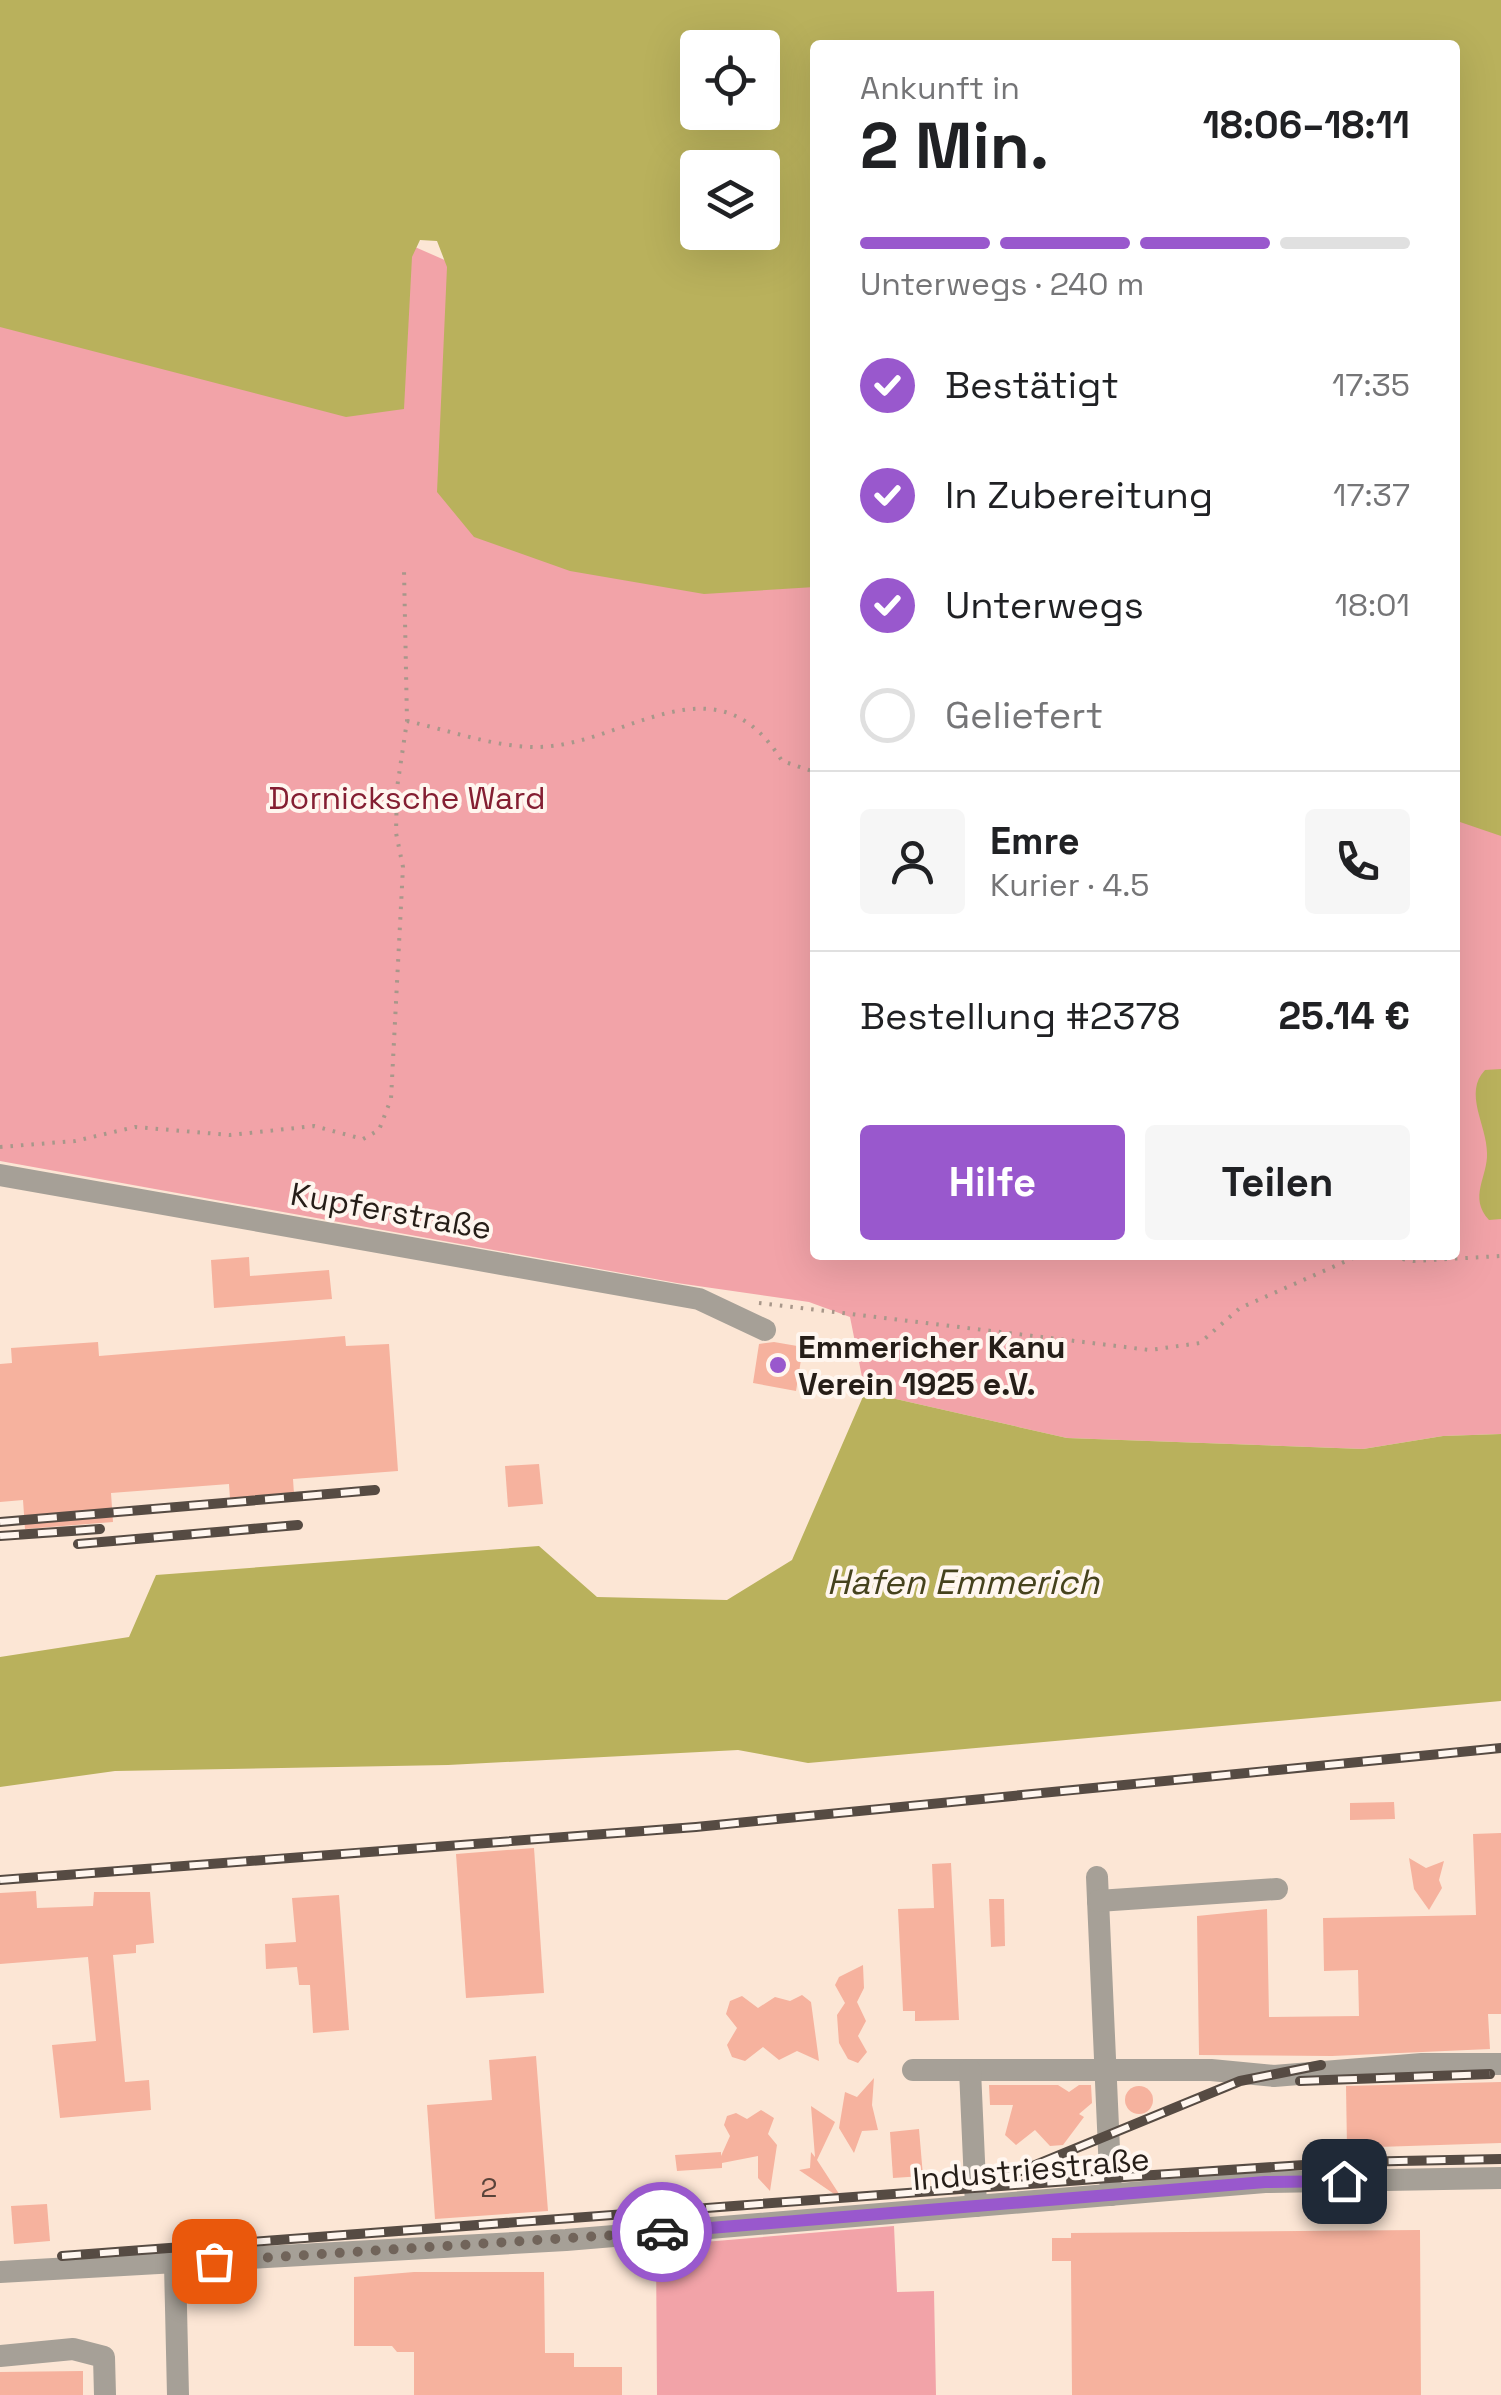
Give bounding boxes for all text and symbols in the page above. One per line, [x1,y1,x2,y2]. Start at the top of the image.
map controls [680,30,780,250]
button: locate [680,30,780,130]
text: Ankunft in [860,68,1020,108]
text: 18:06–18:11 [1203,101,1410,149]
text: 2 Min. [860,104,1049,187]
button: layers [680,150,780,250]
text: Unterwegs · 240 m [860,264,1144,304]
icon: check [860,358,915,413]
text: Bestätigt [945,361,1119,409]
text: 17:35 [1332,365,1410,405]
icon: check [860,468,915,523]
text: In Zubereitung [945,471,1213,519]
text: 17:37 [1333,475,1410,515]
icon: check [860,578,915,633]
text: Unterwegs [945,581,1144,629]
text: 18:01 [1335,585,1410,625]
text: Geliefert [945,691,1103,739]
park label: Dornicksche Ward [268,778,546,818]
button: person [860,809,965,914]
button: phone [1305,809,1410,914]
text: Emre [990,817,1080,865]
text: Kurier · 4.5 [990,865,1149,905]
text: Bestellung #2378 [860,992,1180,1040]
text: 25.14 € [1279,992,1410,1040]
button: Hilfe [860,1125,1125,1240]
button: Teilen [1145,1125,1410,1240]
street label: Kupferstraße [288,1174,494,1248]
place label: Emmericher Kanu Verein 1925 e.V. [798,1327,1065,1404]
marker: Emmericher Kanu Verein 1925 e.V. [767,1354,789,1376]
water label: Hafen Emmerich [827,1560,1100,1604]
street label: Industriestraße [911,2139,1151,2199]
pin [1302,2139,1387,2224]
icon: home [1317,2154,1372,2209]
house number: 2 [481,2169,497,2205]
courier [612,2182,712,2282]
icon: car [635,2205,690,2260]
pin [172,2219,257,2304]
icon: bag [187,2234,242,2289]

